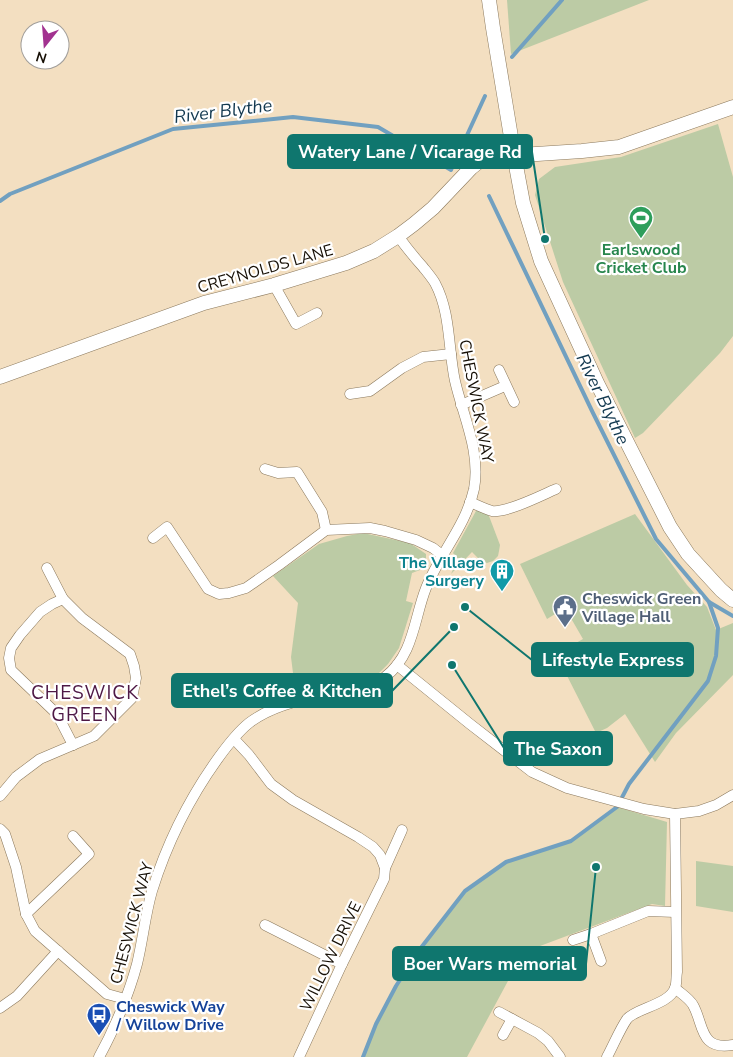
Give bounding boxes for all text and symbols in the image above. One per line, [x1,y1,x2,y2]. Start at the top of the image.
north arrow [20,20,70,70]
text: N [34,46,49,68]
water label: River Blythe [172,93,274,129]
callout: Watery Lane / Vicarage Rd [288,135,532,168]
text: Watery Lane / Vicarage Rd [298,140,522,164]
sports icon: Earlswood Cricket Club [628,205,654,239]
street label: CREYNOLDS LANE [195,239,336,299]
place label: Earlswood Cricket Club [595,239,687,279]
street label: CHESWICK WAY [453,338,499,465]
water label: River Blythe [571,349,636,449]
place label: The Village Surgery [399,552,485,592]
building icon: The Village Surgery [489,558,515,592]
place label: Cheswick Green Village Hall [581,588,701,628]
public building icon: Cheswick Green Village Hall [552,594,578,628]
callout: Lifestyle Express [532,643,693,676]
text: Lifestyle Express [542,648,684,672]
callout: Ethel’s Coffee & Kitchen [172,674,392,707]
text: Ethel’s Coffee & Kitchen [182,679,382,703]
district label: CHESWICK GREEN [31,680,139,728]
callout: The Saxon [504,732,612,765]
text: The Saxon [514,737,602,761]
street label: CHESWICK WAY [105,859,159,987]
street label: WILLOW DRIVE [295,898,367,1015]
callout: Boer Wars memorial [393,947,586,980]
text: Boer Wars memorial [404,952,577,976]
place label: Cheswick Way / Willow Drive [115,996,225,1036]
bus stop icon: Cheswick Way / Willow Drive [86,1002,112,1036]

